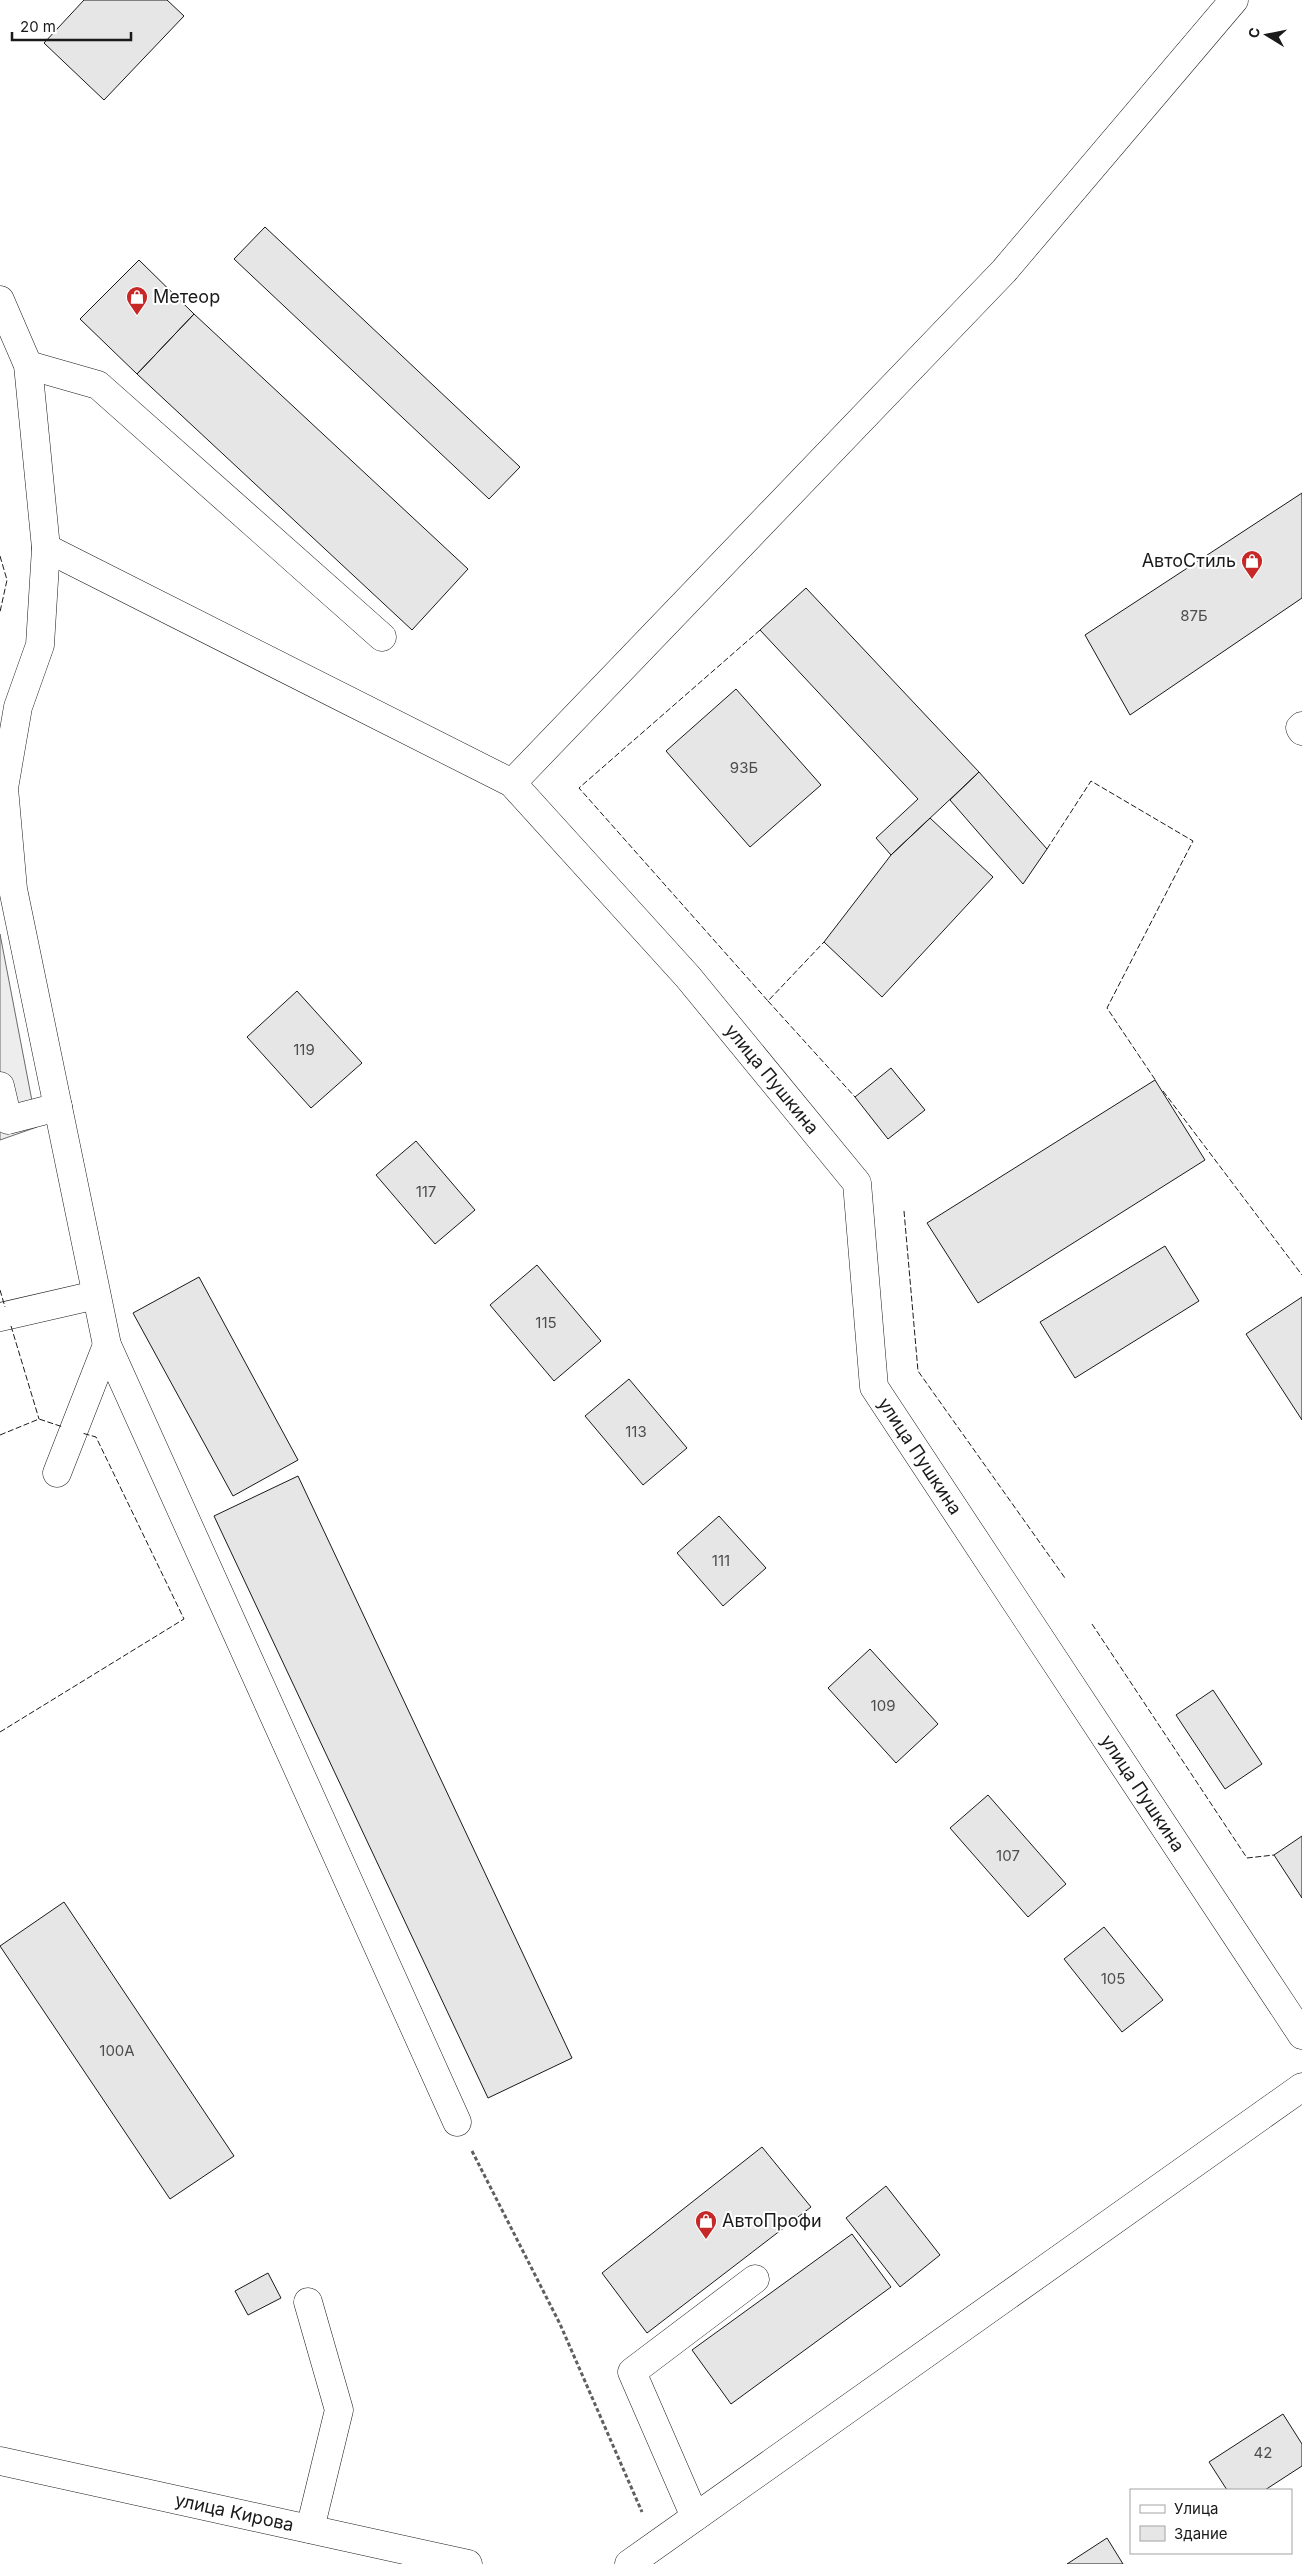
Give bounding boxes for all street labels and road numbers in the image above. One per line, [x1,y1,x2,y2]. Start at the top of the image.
street label: улица Пушкина [721,1020,823,1138]
street label: улица Пушкина [874,1394,966,1518]
street label: улица Пушкина [1097,1731,1189,1856]
street label: улица Кирова [173,2489,296,2535]

